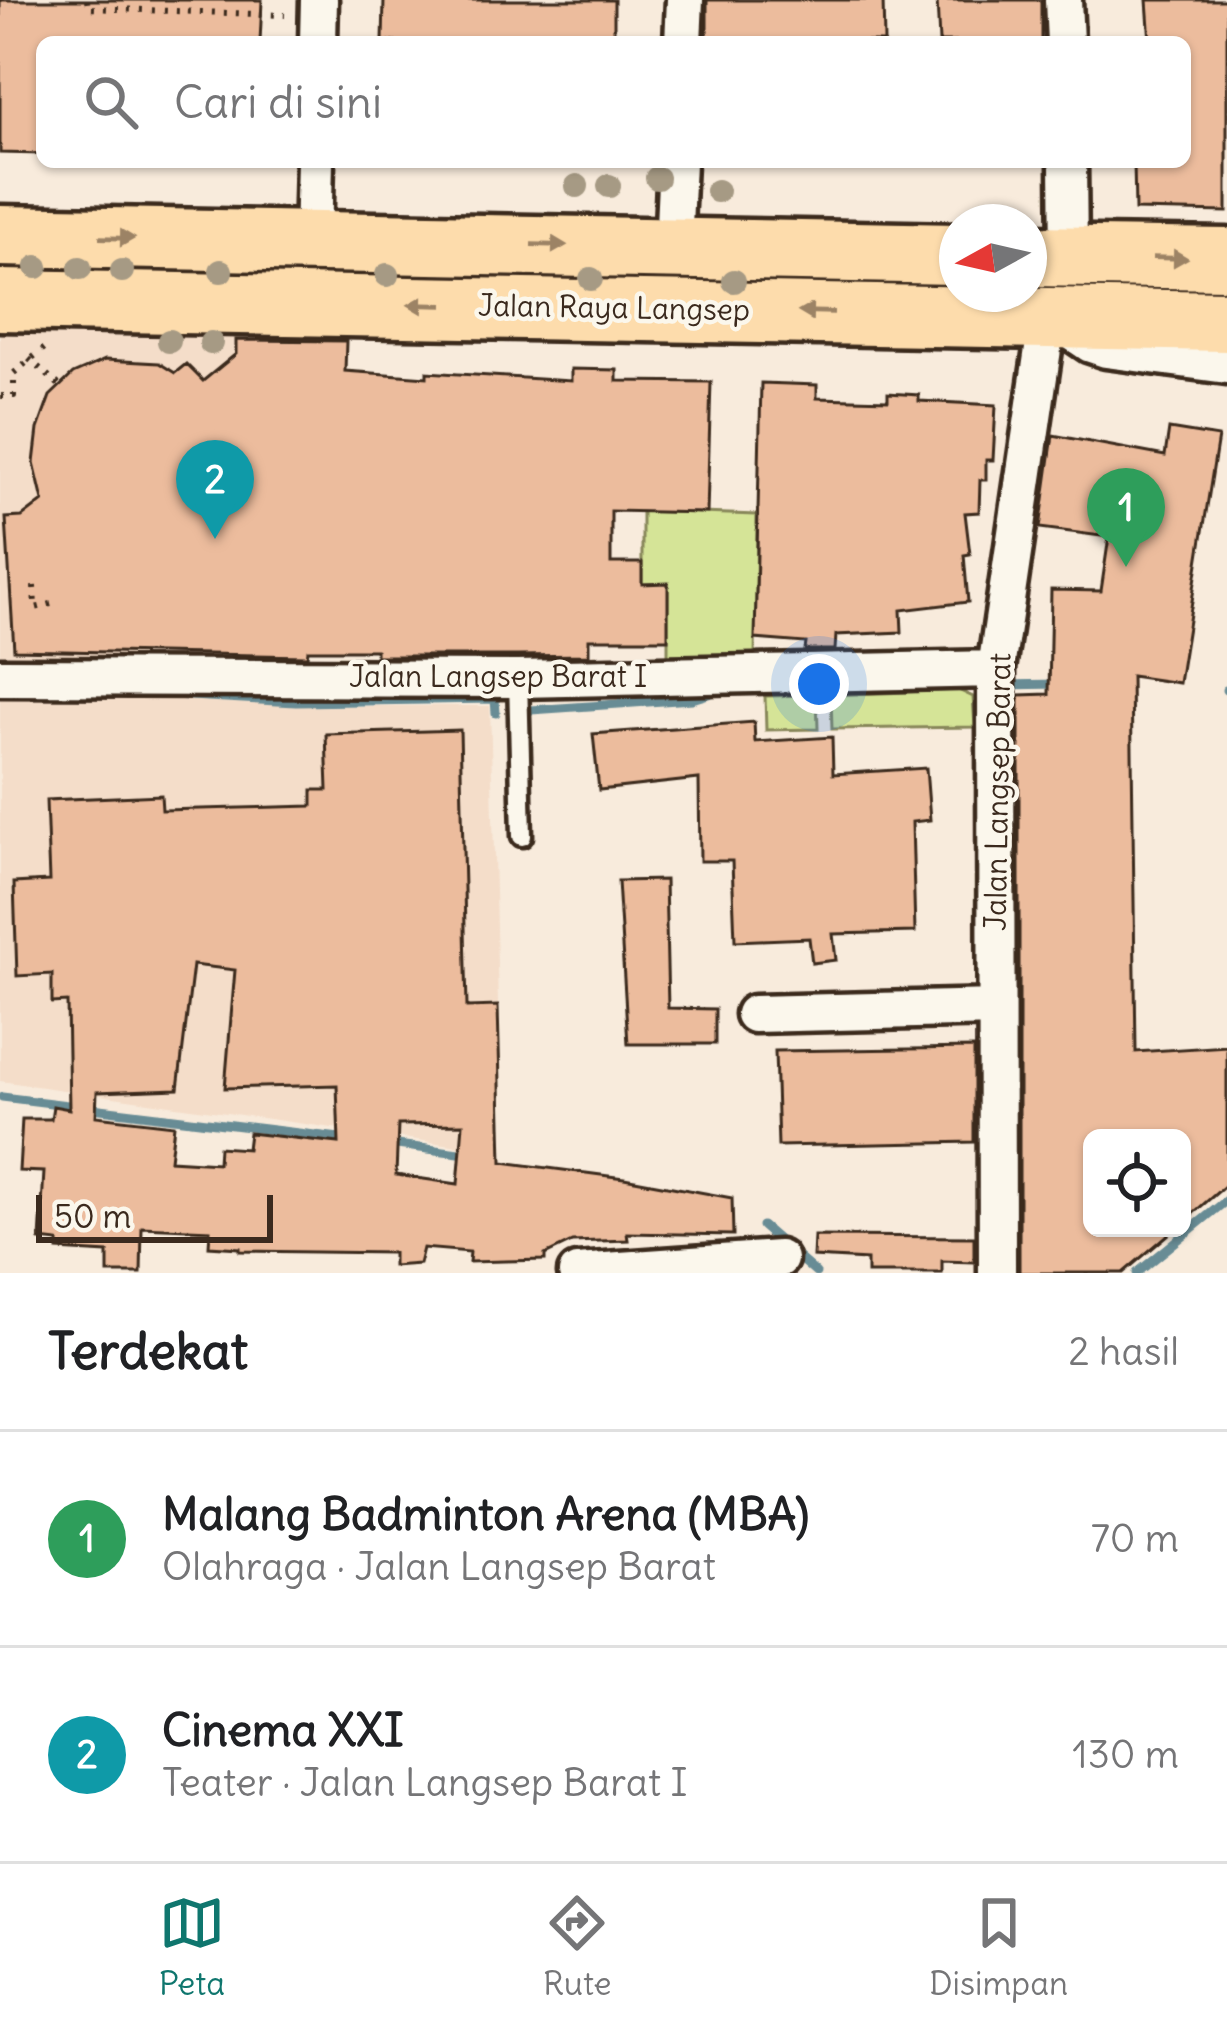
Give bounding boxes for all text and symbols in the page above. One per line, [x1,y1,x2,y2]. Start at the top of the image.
search box [36,36,1191,168]
icon: search [78,69,144,135]
text: Cari di sini [174,74,382,130]
north arrow [939,204,1047,312]
one-way arrow [99,229,137,248]
one-way arrow [531,235,569,255]
one-way arrow [1152,248,1190,268]
street label: Jalan Raya Langsep [478,286,750,328]
one-way arrow [406,295,444,314]
one-way arrow [796,302,834,322]
pin: 2 [176,440,254,539]
pin: 1 [1087,468,1165,567]
street label: Jalan Langsep Barat [976,653,1018,931]
your location [789,654,849,714]
street label: Jalan Langsep Barat I [349,657,647,695]
map controls [1083,1129,1191,1237]
button: locate [1083,1129,1191,1237]
scale bar [36,1189,273,1242]
text: 50 m [54,1195,131,1237]
text: Terdekat [48,1319,248,1383]
text: 2 hasil [1068,1327,1179,1376]
text: Malang Badminton Arena (MBA) [162,1486,809,1542]
text: 1 [79,1514,95,1563]
text: 70 m [1091,1514,1179,1563]
text: Olahraga · Jalan Langsep Barat [162,1542,716,1591]
text: Cinema XXI [162,1702,404,1758]
text: 2 [76,1730,98,1779]
text: 130 m [1072,1730,1179,1779]
text: Teater · Jalan Langsep Barat I [162,1758,688,1807]
tab: Peta [159,1890,225,2004]
tab: Rute [543,1890,612,2004]
tab: Disimpan [929,1890,1068,2004]

